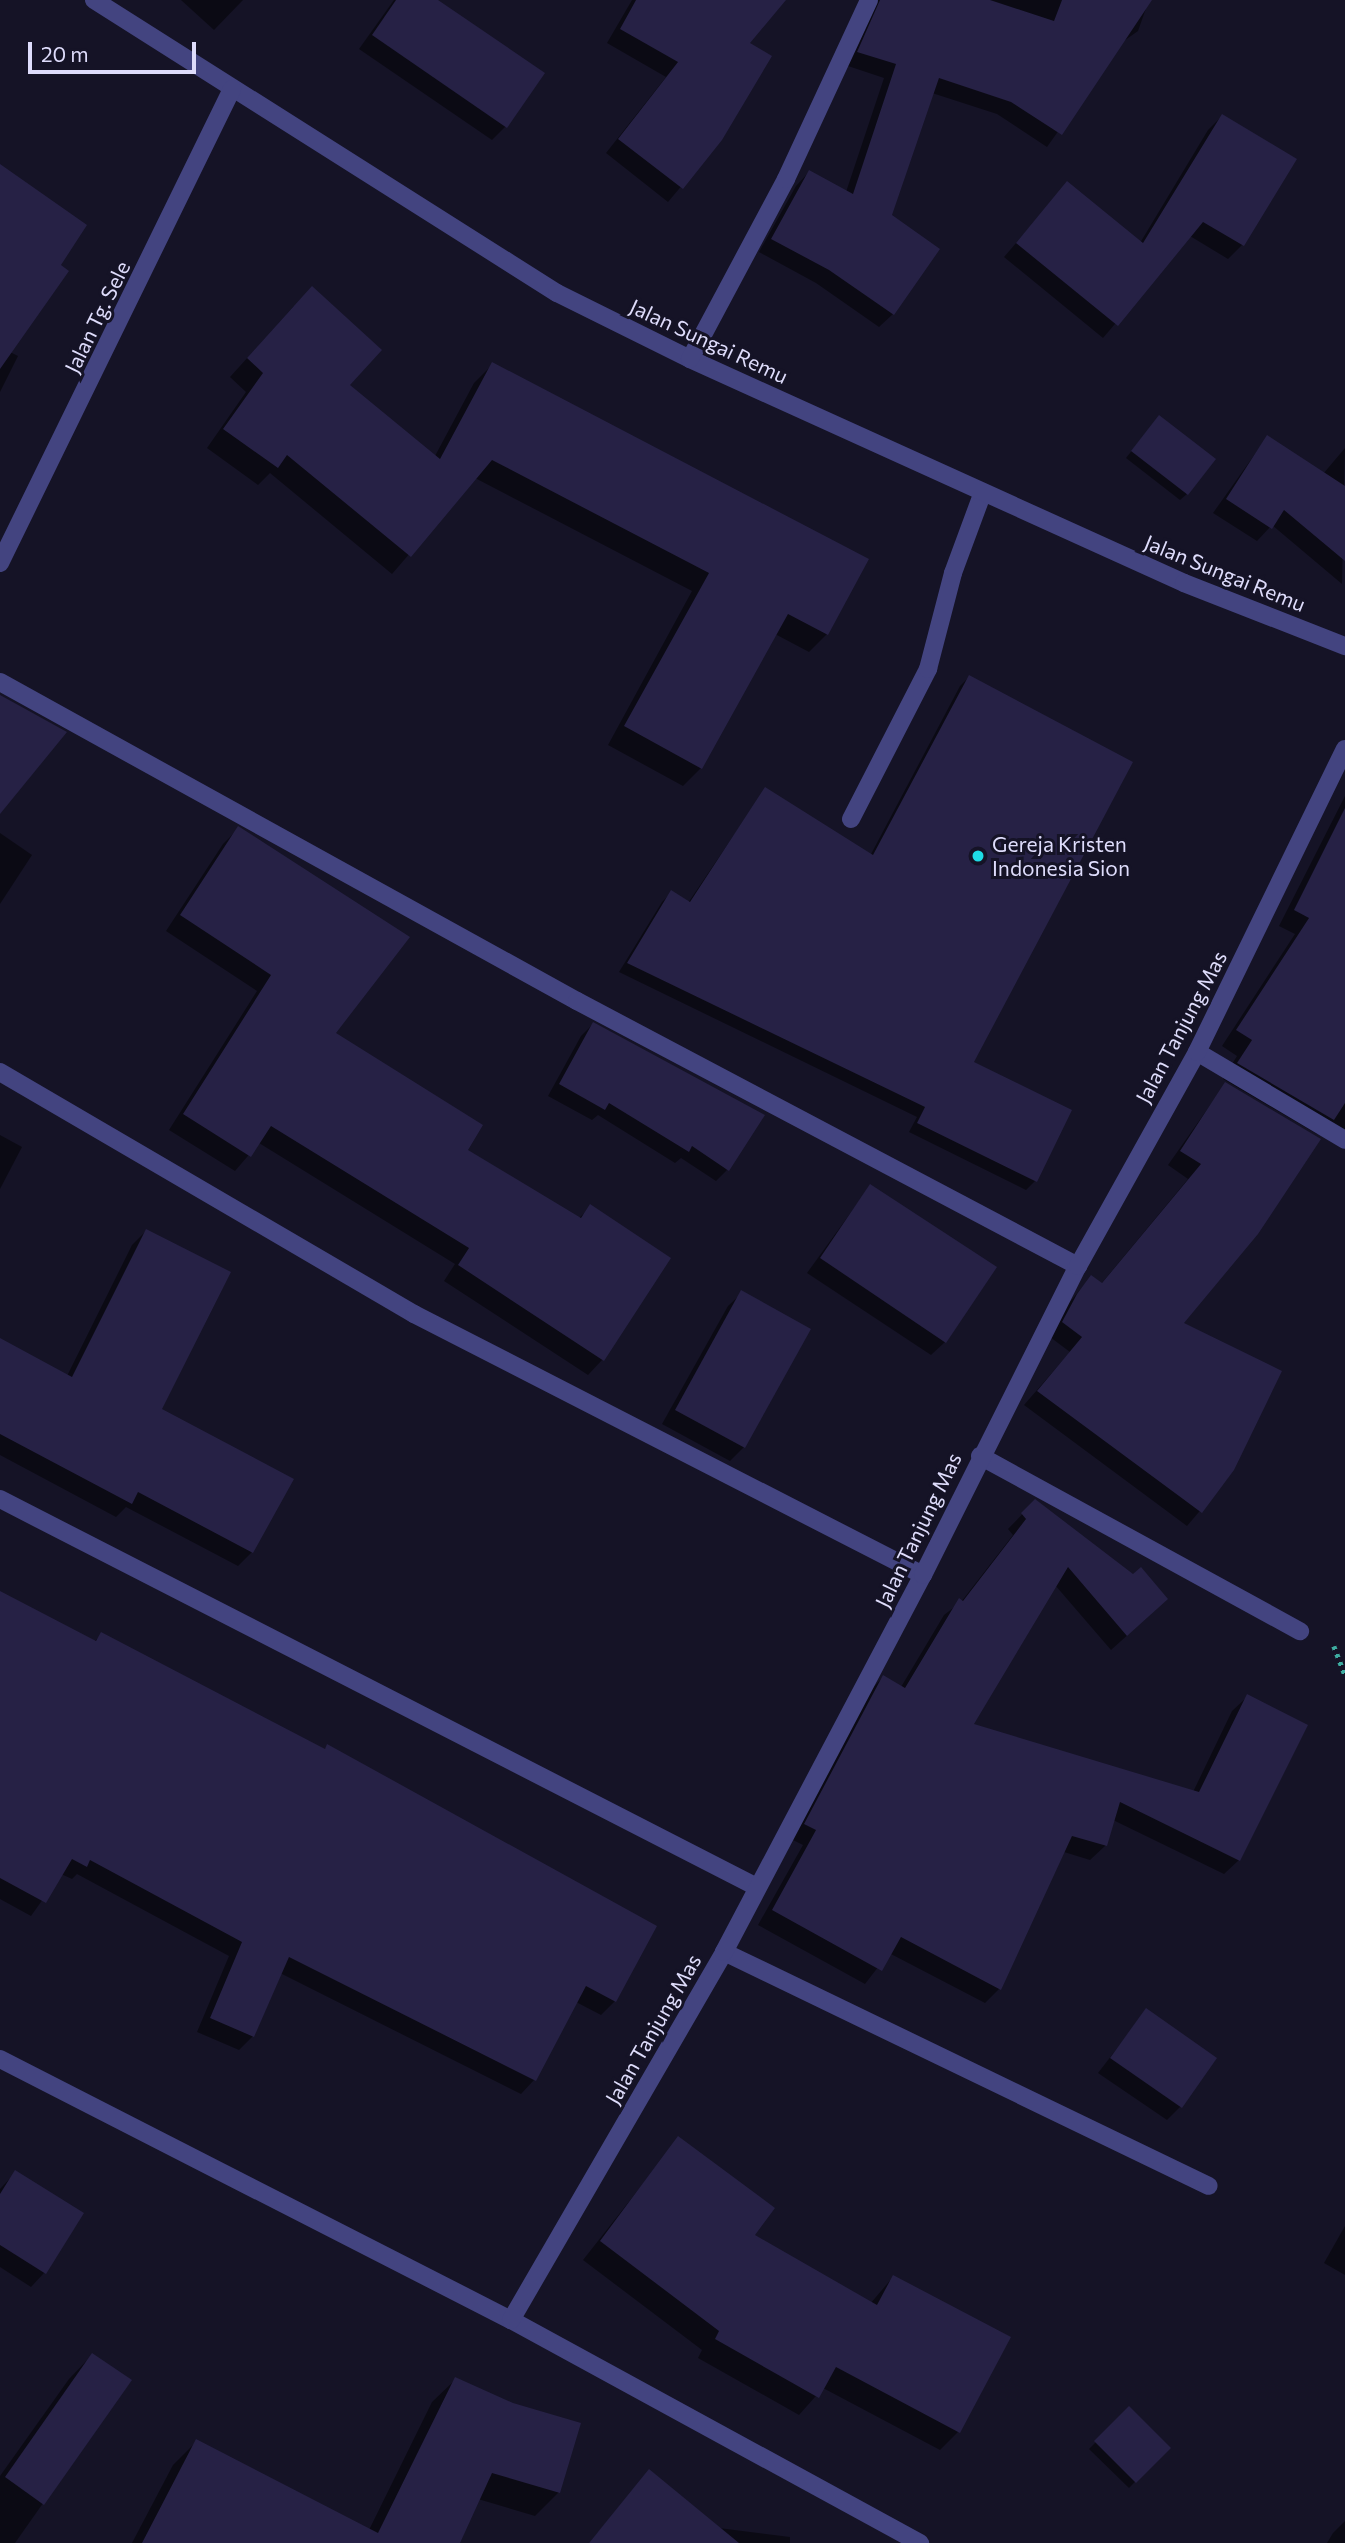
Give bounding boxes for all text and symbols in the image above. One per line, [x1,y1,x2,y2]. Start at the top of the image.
scale bar [32,28,200,72]
text: 20 m [41,41,89,66]
street label: Jalan Tg. Sele [59,257,135,377]
street label: Jalan Sungai Remu [626,293,792,389]
street label: Jalan Sungai Remu [1141,529,1309,617]
place label: Gereja Kristen Indonesia Sion [992,831,1130,881]
marker: Gereja Kristen Indonesia Sion [970,848,986,864]
street label: Jalan Tanjung Mas [1130,946,1232,1108]
street label: Jalan Tanjung Mas [870,1448,966,1612]
street label: Jalan Tanjung Mas [600,1949,706,2109]

